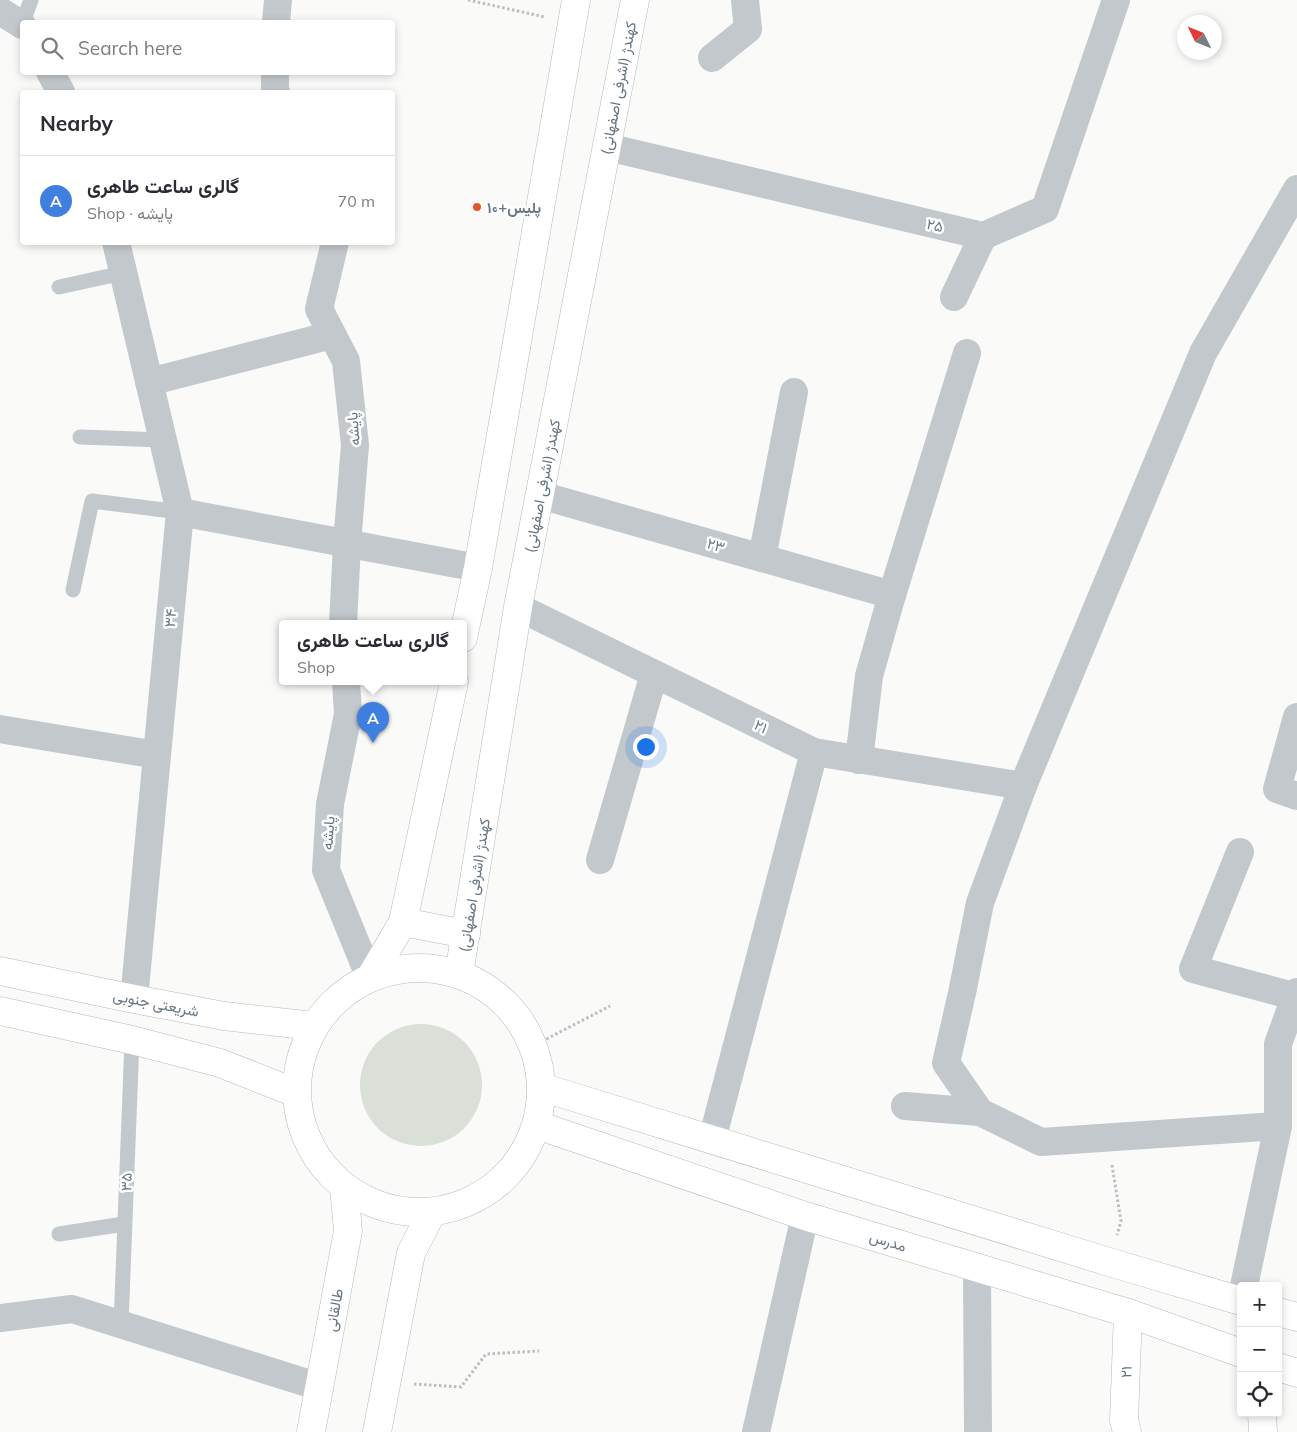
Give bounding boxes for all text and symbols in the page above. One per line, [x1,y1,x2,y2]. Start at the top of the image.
north arrow [1177,15,1222,60]
street label: کهندژ (اشرفی اصفهانی) [596,19,641,156]
search box [20,20,395,75]
icon: search [38,34,66,62]
text: Search here [78,36,182,60]
text: Nearby [40,110,113,136]
text: گالری ساعت طاهری [87,174,239,198]
text: A [50,191,62,211]
text: 70 m [338,191,375,211]
place label: پلیس+۱۰ [487,198,541,218]
marker: پلیس+۱۰ [471,201,483,213]
text: Shop · پایشه [87,203,173,223]
street label: ۲۵ [925,214,945,236]
street label: پایشه [342,411,365,447]
street label: کهندژ (اشرفی اصفهانی) [520,417,565,554]
street label: ۲۳ [705,533,727,557]
street label: ۳۴ [160,608,180,628]
popup [279,620,467,685]
text: گالری ساعت طاهری [297,628,449,652]
text: Shop [297,657,335,677]
pin: A [357,702,389,743]
street label: ۲۱ [751,715,771,737]
your location [633,734,659,760]
street label: پایشه [317,816,340,851]
street label: کهندژ (اشرفی اصفهانی) [454,816,495,953]
street label: شریعتی جنوبی [111,985,201,1022]
street label: ۳۵ [116,1172,136,1192]
street label: مدرس [867,1226,909,1257]
map controls [1237,1282,1282,1417]
button: + [1237,1282,1282,1327]
street label: طالقانی [321,1287,348,1333]
button: − [1237,1327,1282,1372]
street label: ۲۱ [1116,1366,1136,1378]
button: locate [1237,1372,1282,1417]

